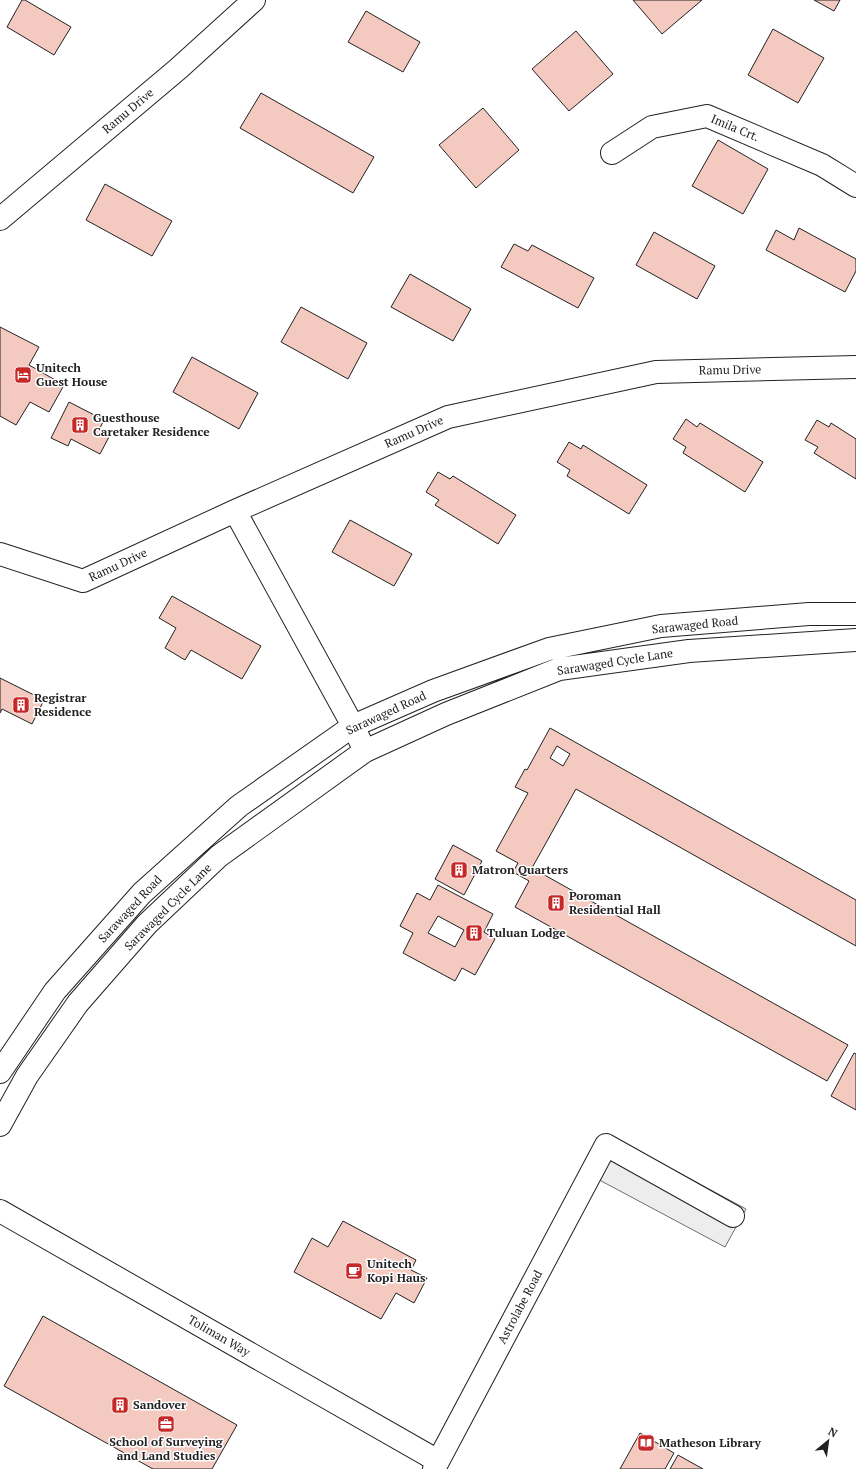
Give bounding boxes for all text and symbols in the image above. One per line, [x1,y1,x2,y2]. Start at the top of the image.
street label: Ramu Drive [99,85,156,136]
street label: Imila Crt. [709,111,762,144]
place label: Unitech Guest House [36,360,108,389]
street label: Ramu Drive [699,361,761,378]
hotel icon: Unitech Guest House [13,365,33,385]
place label: Guesthouse Caretaker Residence [93,410,210,439]
street label: Ramu Drive [382,412,445,451]
building icon: Guesthouse Caretaker Residence [70,415,90,435]
street label: Ramu Drive [86,545,149,585]
street label: Sarawaged Road [651,612,739,636]
street label: Sarawaged Cycle Lane [556,645,674,678]
street label: Sarawaged Road [343,687,429,738]
place label: Registrar Residence [34,690,92,719]
building icon: Registrar Residence [11,695,31,715]
street label: Sarawaged Cycle Lane [121,860,214,953]
building icon: Matron Quarters [449,860,469,880]
place label: Matron Quarters [472,862,569,877]
street label: Sarawaged Road [95,872,165,945]
place label: Poroman Residential Hall [569,888,661,917]
building icon: Poroman Residential Hall [546,893,566,913]
building icon: Tuluan Lodge [464,923,484,943]
place label: Tuluan Lodge [487,925,566,940]
place label: Unitech Kopi Haus [367,1256,426,1285]
cafe icon: Unitech Kopi Haus [344,1261,364,1281]
street label: Astrolabe Road [494,1267,545,1346]
street label: Toliman Way [185,1312,254,1360]
building icon: Sandover [110,1395,130,1415]
place label: Sandover [133,1397,187,1412]
office icon: School of Surveying and Land Studies [156,1414,176,1434]
north arrow [808,1421,848,1461]
text: N [826,1424,840,1441]
library icon: Matheson Library [636,1433,656,1453]
place label: School of Surveying and Land Studies [109,1434,223,1463]
place label: Matheson Library [659,1435,761,1450]

